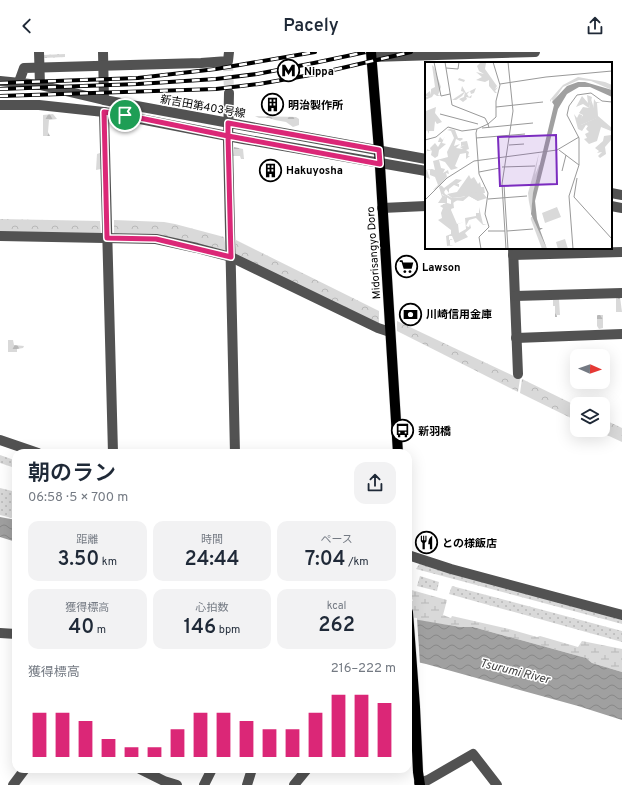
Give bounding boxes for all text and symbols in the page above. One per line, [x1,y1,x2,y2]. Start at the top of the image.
icon: back [16,15,38,37]
text: Pacely [283,15,339,38]
icon: share [584,15,606,37]
metro station icon: Nippa [275,58,301,84]
inset map [425,62,612,249]
place label: Nippa [304,65,334,79]
building icon: 明治製作所 [260,92,286,118]
street label: 新吉田第403号線 [159,93,247,121]
pin [108,98,142,132]
place label: 明治製作所 [288,99,343,113]
icon: arrive [114,104,136,126]
building icon: Hakuyosha [257,157,283,183]
place label: Hakuyosha [286,164,343,178]
street label: Midorisangyo Doro [364,206,384,300]
supermarket icon: Lawson [394,254,420,280]
place label: Lawson [422,261,460,275]
bank icon: 川崎信用金庫 [398,301,424,327]
place label: 川崎信用金庫 [426,308,492,322]
north arrow [570,349,610,389]
map controls [570,349,610,437]
button: layers [570,397,610,437]
bus stop icon: 新羽橋 [389,418,415,444]
place label: 新羽橋 [418,425,451,439]
text: 朝のラン [28,461,116,488]
button: share [354,462,396,504]
text: 06:58 · 5 × 700 m [28,490,128,506]
restaurant icon: との様飯店 [413,530,439,556]
text: 距離 [76,533,98,547]
text: 時間 [201,533,223,547]
text: ペース [320,533,353,547]
place label: との様飯店 [442,537,497,551]
text: 3.50 [58,547,99,573]
text: 24:44 [184,547,240,573]
text: 7:04 [305,547,346,573]
text: km [99,555,117,569]
text: /km [346,555,369,569]
text: kcal [327,599,346,613]
text: 獲得標高 [65,601,109,615]
text: 心拍数 [195,601,228,615]
text: 262 [318,613,355,639]
text: 40 [68,615,94,641]
text: 146 [184,615,216,641]
text: m [94,623,106,637]
text: bpm [216,623,240,637]
water label: Tsurumi River [478,656,553,689]
text: 216–222 m [331,661,396,677]
text: 獲得標高 [28,665,80,681]

